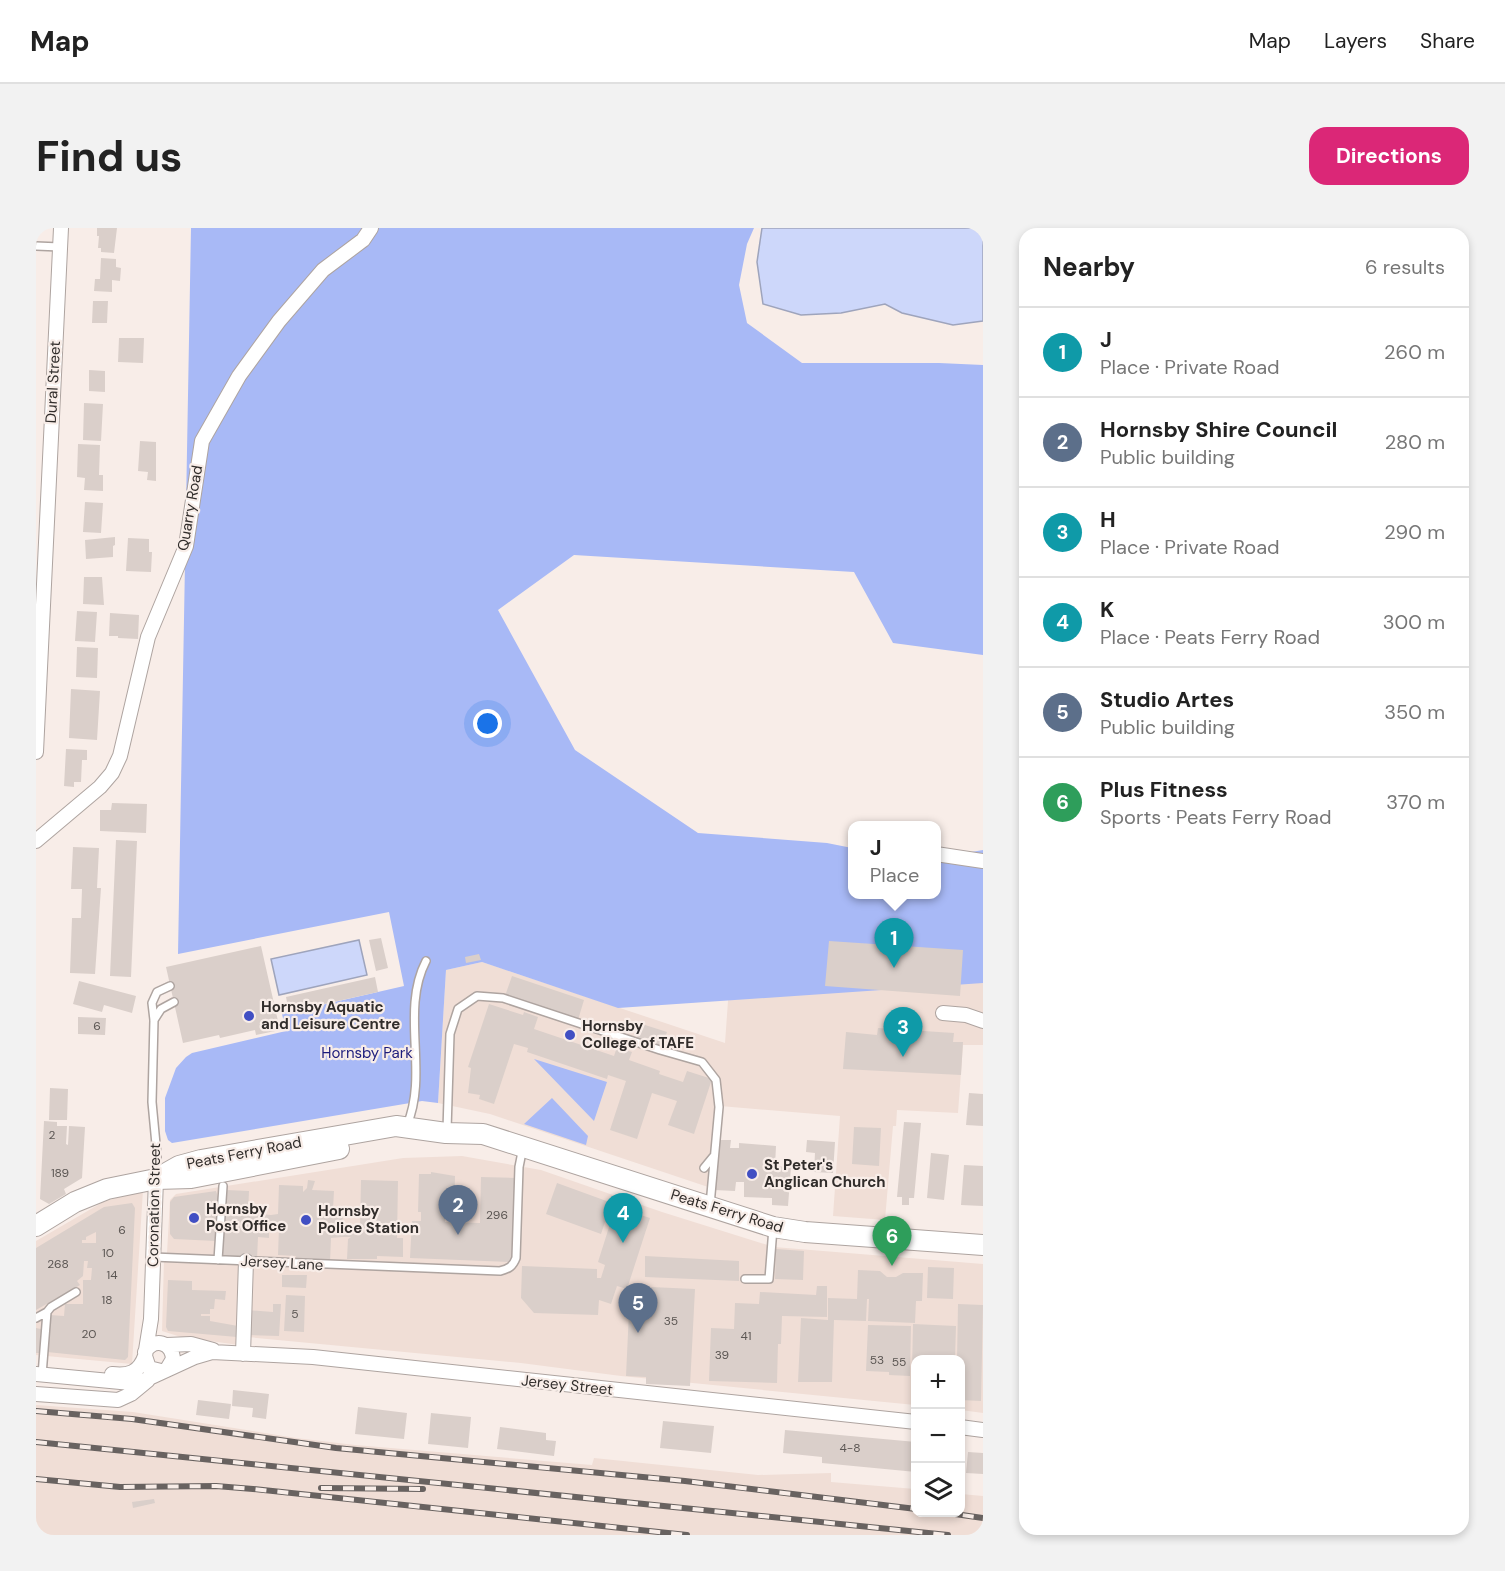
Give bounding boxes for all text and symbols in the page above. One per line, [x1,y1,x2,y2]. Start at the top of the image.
text: Map [30,23,90,60]
text: Map [1249,27,1291,55]
text: Layers [1324,27,1387,55]
text: Share [1420,27,1475,55]
button: Directions [1309,127,1469,185]
text: Find us [36,129,182,184]
text: Nearby [1043,250,1135,284]
text: 6 results [1365,254,1445,280]
text: J [1100,325,1112,354]
text: 1 [1059,339,1066,365]
text: 260 m [1384,339,1445,365]
street label: Dural Street [41,340,65,424]
text: Place · Private Road [1100,354,1280,380]
text: Hornsby Shire Council [1100,415,1337,444]
text: 2 [1057,429,1068,455]
text: 280 m [1385,429,1445,455]
text: Public building [1100,444,1235,470]
street label: Quarry Road [173,464,207,552]
text: H [1100,505,1116,534]
text: 3 [1056,519,1069,545]
text: 290 m [1384,519,1445,545]
text: Place · Private Road [1100,534,1280,560]
text: K [1100,595,1114,624]
text: 4 [1056,609,1069,635]
text: 300 m [1383,609,1445,635]
text: Place · Peats Ferry Road [1100,624,1320,650]
text: Studio Artes [1100,685,1234,714]
text: 5 [1056,699,1069,725]
text: 350 m [1384,699,1445,725]
your location [473,709,502,738]
text: Public building [1100,714,1235,740]
text: Plus Fitness [1100,775,1228,804]
text: 6 [1056,789,1069,815]
text: 370 m [1386,789,1445,815]
text: Sports · Peats Ferry Road [1100,804,1331,830]
popup [848,821,941,899]
text: J [870,833,882,862]
text: Place [870,862,919,888]
pin: 1 [874,918,914,968]
place label: Hornsby Aquatic and Leisure Centre [261,997,400,1034]
pin: 3 [884,1008,922,1057]
marker: Hornsby Aquatic and Leisure Centre [242,1009,256,1023]
place label: Hornsby College of TAFE [582,1016,694,1053]
house number: 6 [93,1018,101,1034]
marker: Hornsby College of TAFE [563,1028,577,1042]
park label: Hornsby Park [321,1043,413,1063]
house number: 2 [49,1127,56,1143]
street label: Peats Ferry Road [185,1132,303,1174]
street label: Coronation Street [143,1143,165,1267]
place label: St Peter's Anglican Church [764,1155,886,1192]
house number: 189 [51,1165,69,1181]
marker: St Peter's Anglican Church [745,1167,759,1181]
street label: Peats Ferry Road [668,1184,786,1238]
pin: 2 [438,1186,478,1235]
pin: 4 [604,1194,642,1243]
place label: Hornsby Post Office [206,1199,286,1236]
place label: Hornsby Police Station [318,1201,419,1238]
house number: 296 [486,1207,508,1223]
marker: Hornsby Post Office [187,1211,201,1225]
marker: Hornsby Police Station [299,1213,313,1227]
pin: 6 [872,1216,912,1266]
house number: 6 [118,1222,126,1238]
house number: 10 [102,1245,114,1261]
street label: Jersey Lane [240,1251,324,1275]
house number: 268 [47,1256,69,1272]
house number: 14 [106,1267,118,1283]
pin: 5 [618,1284,658,1333]
house number: 18 [101,1292,113,1308]
house number: 5 [291,1306,299,1322]
house number: 35 [664,1313,678,1329]
house number: 20 [81,1326,97,1342]
house number: 41 [740,1328,752,1344]
house number: 39 [715,1347,729,1363]
house number: 53 [870,1352,884,1368]
house number: 55 [892,1354,906,1370]
map controls [911,1355,965,1517]
button: + [911,1355,965,1409]
street label: Jersey Street [520,1370,614,1400]
button: − [911,1409,965,1463]
house number: 4-8 [839,1440,861,1456]
button: layers [911,1463,965,1517]

